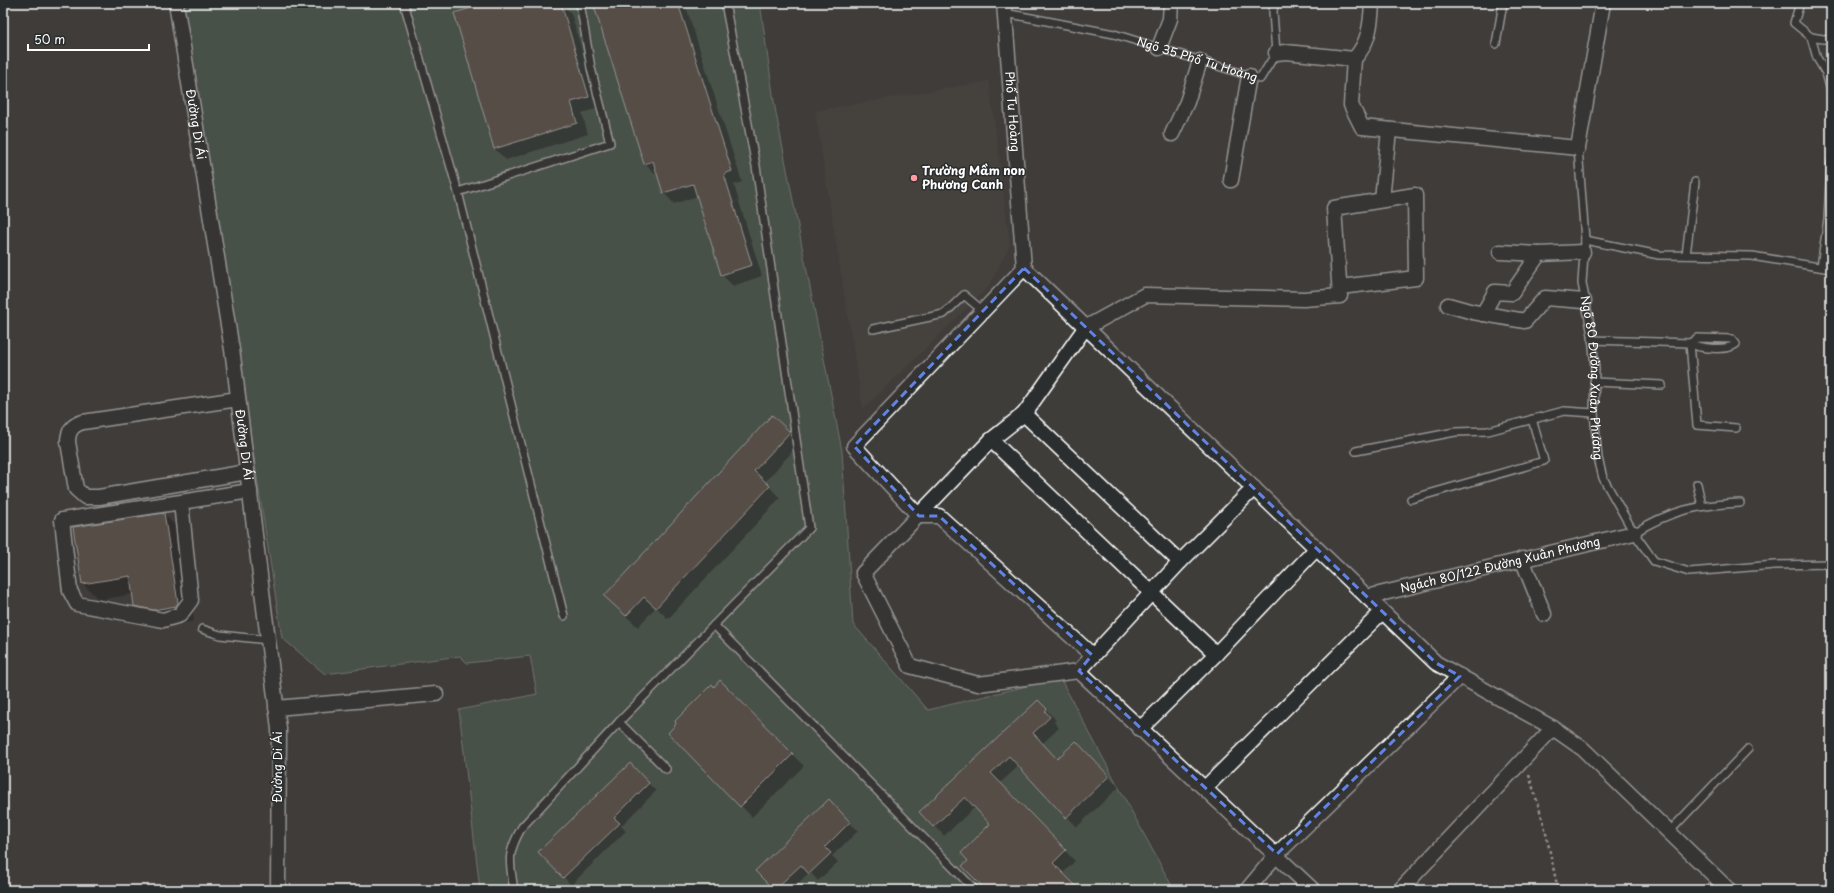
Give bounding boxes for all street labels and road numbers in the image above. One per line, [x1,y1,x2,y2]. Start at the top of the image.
street label: Ngõ 35 Phố Tu Hoàng [1135,32,1260,86]
street label: Phố Tu Hoàng [1001,71,1025,153]
street label: Đường Di Ái [182,88,211,161]
street label: Ngõ 80 Đường Xuân Phương [1577,294,1608,461]
street label: Đường Di Ái [232,408,258,481]
street label: Ngách 80/122 Đường Xuân Phương [1398,531,1602,597]
street label: Đường Di Ái [268,731,286,803]

